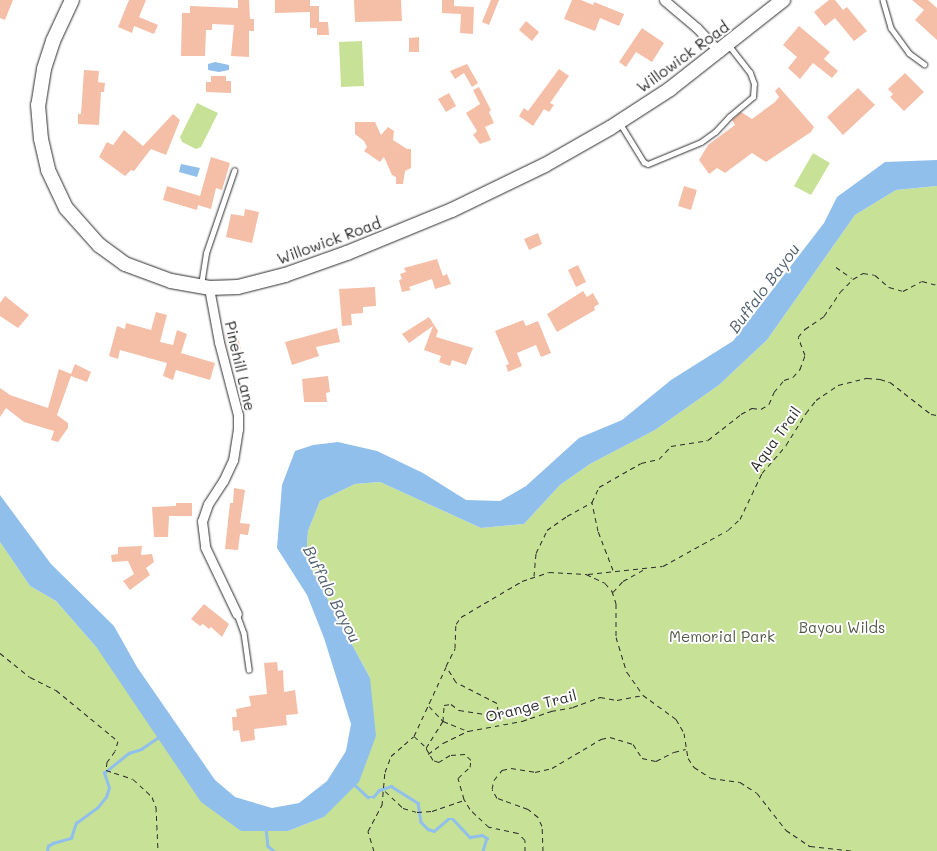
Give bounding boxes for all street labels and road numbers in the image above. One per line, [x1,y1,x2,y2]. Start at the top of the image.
street label: Willowick Road [633,18,733,96]
street label: Willowick Road [275,214,383,268]
street label: Pinehill Lane [221,319,259,413]
street label: Aqua Trail [745,403,805,475]
street label: Orange Trail [483,686,579,726]

